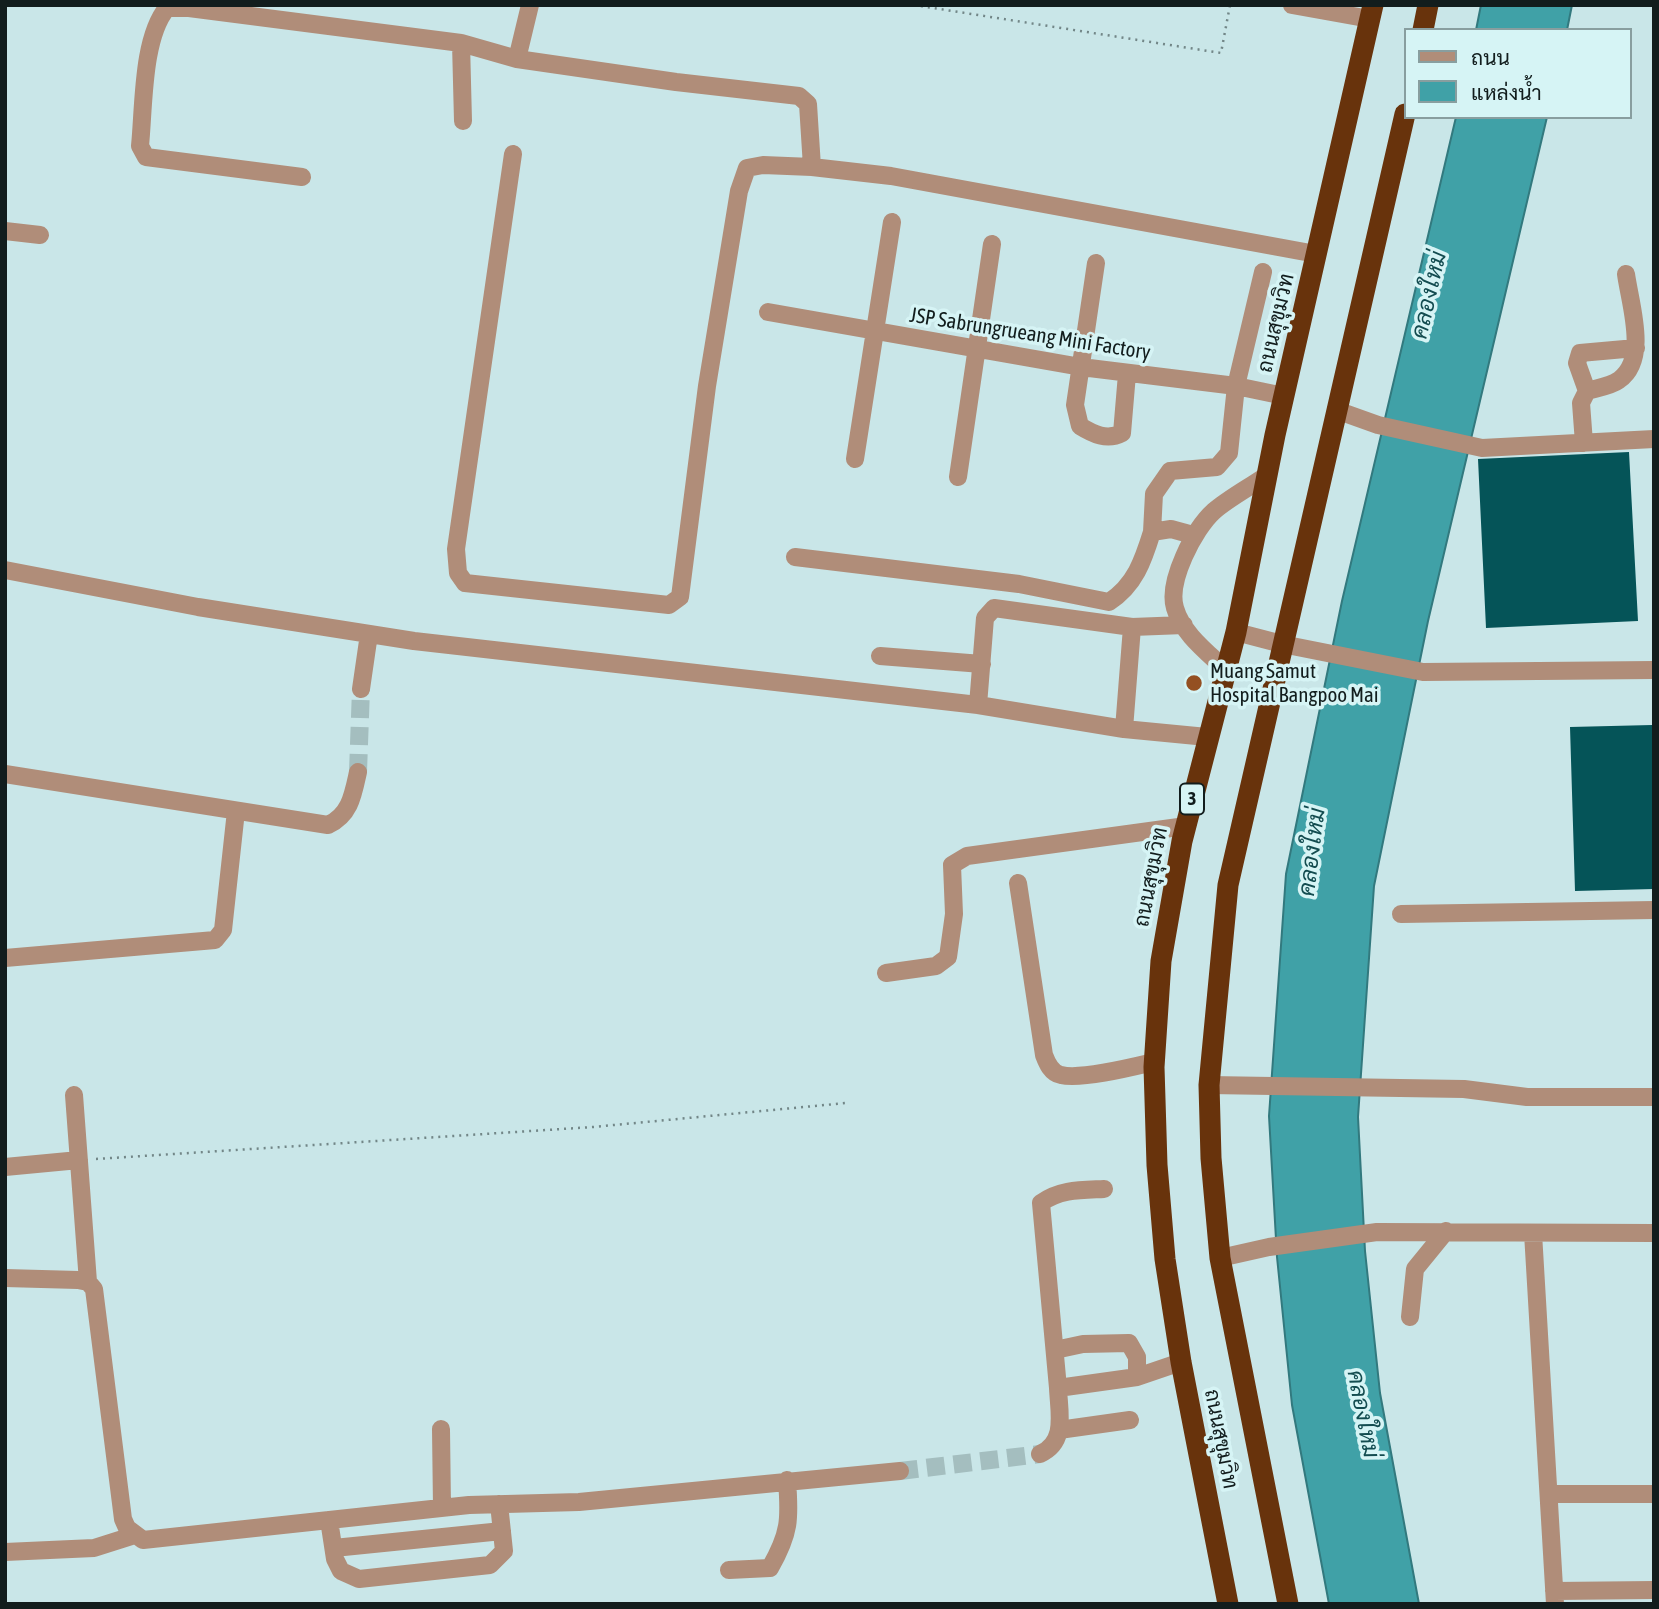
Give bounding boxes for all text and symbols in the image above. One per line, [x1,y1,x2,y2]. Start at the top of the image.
legend [1404,28,1631,119]
text: ถนน [1471,45,1510,69]
text: แหล่งน้ำ [1471,80,1542,104]
water label: คลองใหม่ [1406,249,1452,341]
street label: ถนนสุขุมวิท [1252,271,1300,375]
street label: JSP Sabrungrueang Mini Factory [908,303,1152,365]
place label: Muang Samut Hospital Bangpoo Mai [1210,658,1379,708]
marker: Muang Samut Hospital Bangpoo Mai [1184,673,1204,693]
road number: 3 [1180,784,1204,814]
water label: คลองใหม่ [1293,806,1331,898]
street label: ถนนสุขุมวิท [1129,825,1173,929]
water label: คลองใหม่ [1341,1368,1385,1460]
street label: ถนนสุขุมวิท [1199,1387,1243,1491]

